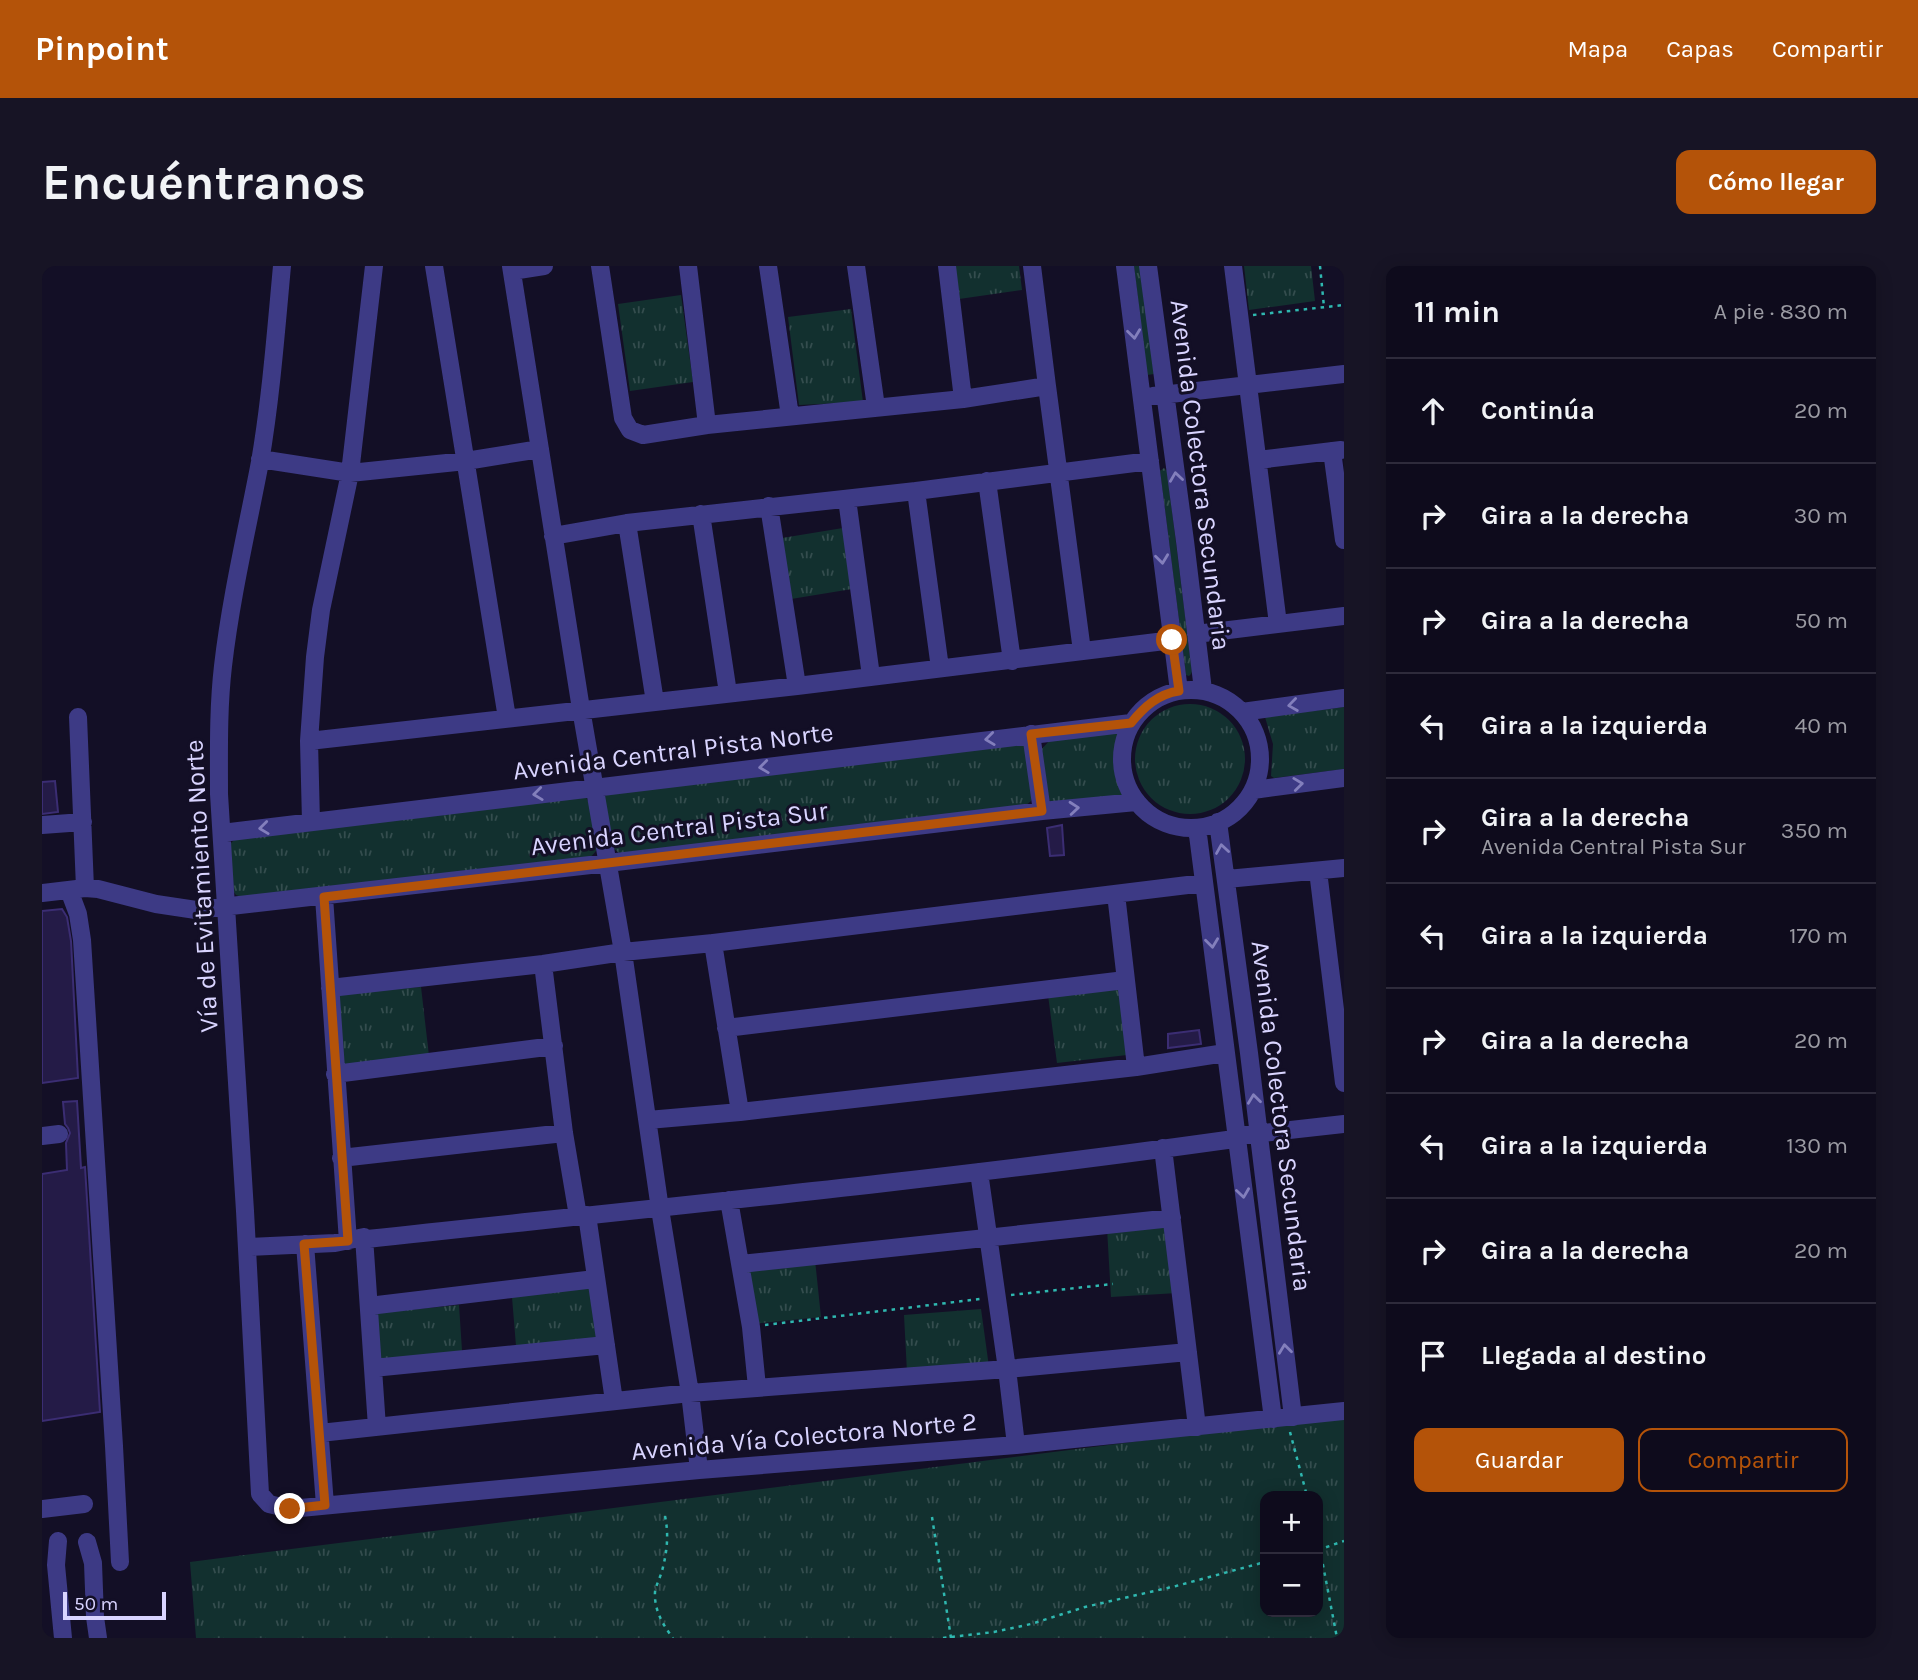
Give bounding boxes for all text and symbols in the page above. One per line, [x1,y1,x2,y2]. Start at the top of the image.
text: Pinpoint [35,30,169,68]
text: Mapa [1567,35,1628,63]
text: Capas [1666,35,1734,63]
text: Compartir [1772,35,1883,63]
button: Cómo llegar [1676,150,1876,214]
text: Encuéntranos [42,154,366,211]
text: 11 min [1414,294,1500,330]
street label: Avenida Colectora Secundaria [1164,298,1237,652]
text: A pie · 830 m [1714,298,1848,325]
one-way arrow [1126,328,1141,340]
icon: ahead [1414,392,1452,430]
text: Continúa [1481,395,1595,426]
text: 20 m [1794,397,1848,424]
one-way arrow [1169,471,1184,483]
icon: right [1414,497,1452,535]
text: Gira a la derecha [1481,500,1690,531]
text: 30 m [1794,502,1848,529]
one-way arrow [1155,554,1170,565]
icon: right [1414,602,1452,640]
text: Gira a la derecha [1481,605,1690,636]
text: 50 m [1794,607,1848,634]
route start [1156,624,1187,655]
one-way arrow [1287,698,1299,713]
icon: left [1414,707,1452,745]
text: Gira a la izquierda [1481,710,1708,741]
text: 40 m [1795,712,1848,739]
street label: Avenida Central Pista Norte [511,716,835,787]
one-way arrow [984,732,996,747]
street label: Vía de Evitamiento Norte [178,739,225,1033]
one-way arrow [758,759,770,774]
one-way arrow [1292,777,1304,792]
one-way arrow [533,787,544,802]
street label: Avenida Central Pista Sur [529,795,830,862]
one-way arrow [1069,801,1080,816]
text: Gira a la derecha [1481,802,1690,833]
icon: right [1414,812,1452,850]
text: 350 m [1781,817,1848,844]
one-way arrow [258,820,270,835]
text: Avenida Central Pista Sur [1481,833,1745,860]
one-way arrow [1215,843,1230,855]
icon: left [1414,917,1452,955]
text: Gira a la izquierda [1481,920,1708,951]
text: 170 m [1789,922,1848,949]
one-way arrow [1204,937,1219,949]
street label: Avenida Colectora Secundaria [1245,939,1318,1293]
icon: right [1414,1022,1452,1060]
text: Gira a la derecha [1481,1025,1690,1056]
text: 20 m [1794,1027,1848,1054]
one-way arrow [1247,1093,1262,1105]
icon: left [1414,1127,1452,1165]
text: Gira a la izquierda [1481,1130,1708,1161]
text: 130 m [1786,1132,1848,1159]
one-way arrow [1235,1187,1250,1199]
icon: right [1414,1232,1452,1270]
text: Gira a la derecha [1481,1235,1690,1266]
text: 20 m [1794,1237,1848,1264]
icon: arrive [1414,1337,1452,1375]
text: Llegada al destino [1481,1340,1707,1371]
one-way arrow [1277,1343,1292,1355]
street label: Avenida Vía Colectora Norte 2 [630,1406,978,1467]
button: Guardar [1414,1428,1624,1492]
button: Compartir [1638,1428,1848,1492]
map controls [1260,1491,1323,1617]
button: + [1260,1491,1323,1554]
route end [274,1493,305,1524]
button: − [1260,1554,1323,1617]
scale bar [63,1589,166,1621]
text: 50 m [74,1593,118,1615]

